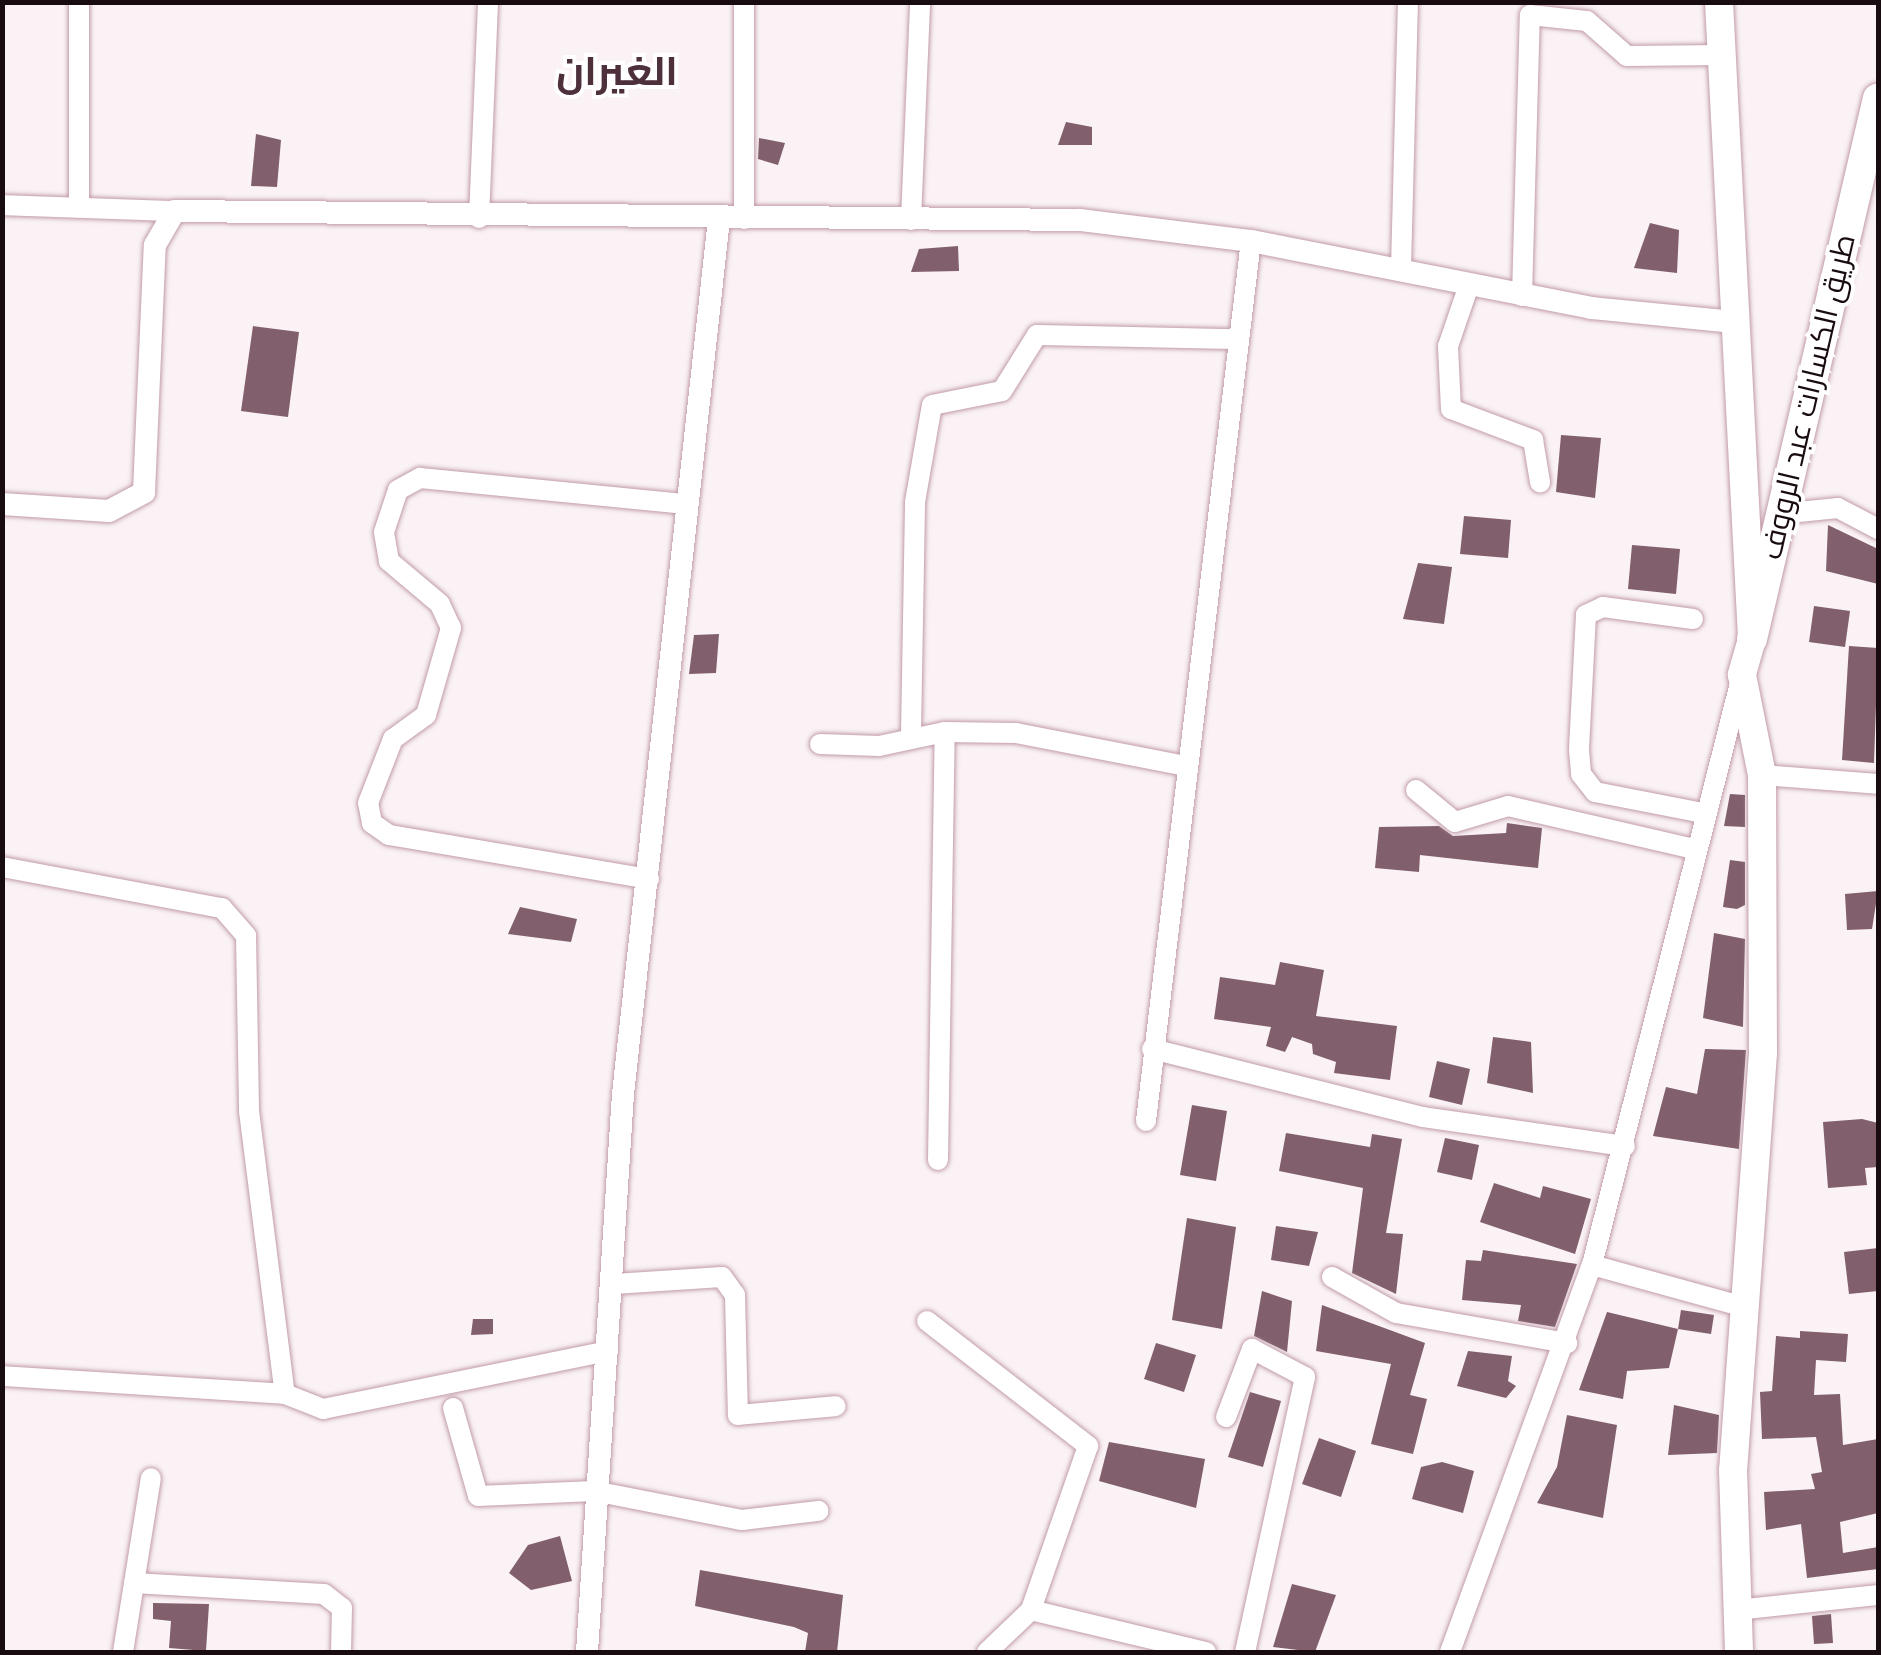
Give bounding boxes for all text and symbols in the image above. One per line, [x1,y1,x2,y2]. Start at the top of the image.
district label: الغيران [556,47,678,95]
street label: طريق الكسارات عبد الرووف [1753,231,1863,563]

